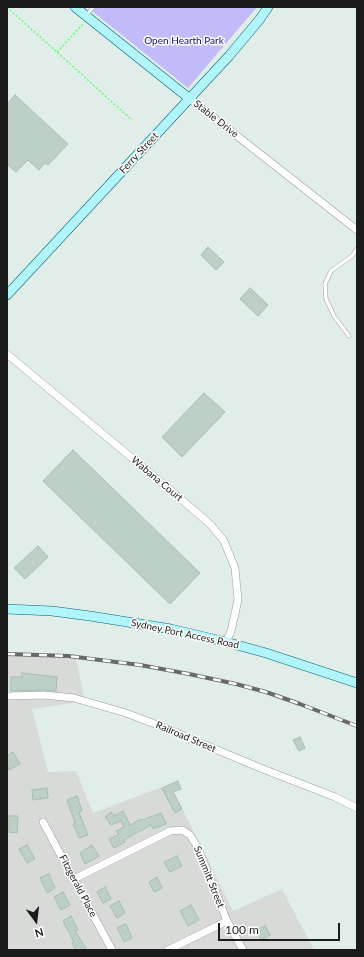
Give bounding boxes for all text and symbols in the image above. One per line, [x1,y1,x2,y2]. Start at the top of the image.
park label: Open Hearth Park [144,35,224,47]
street label: Stable Drive [191,98,241,140]
street label: Ferry Street [117,130,161,176]
street label: Wabana Court [129,454,185,504]
street label: Sydney Port Access Road [130,617,240,651]
street label: Railroad Street [154,719,218,755]
street label: Summitt Street [191,844,227,910]
street label: Fitzgerald Place [57,853,99,919]
north arrow [16,901,56,941]
scale bar [220,915,342,941]
text: 100 m [225,922,259,937]
text: N [33,926,45,940]

